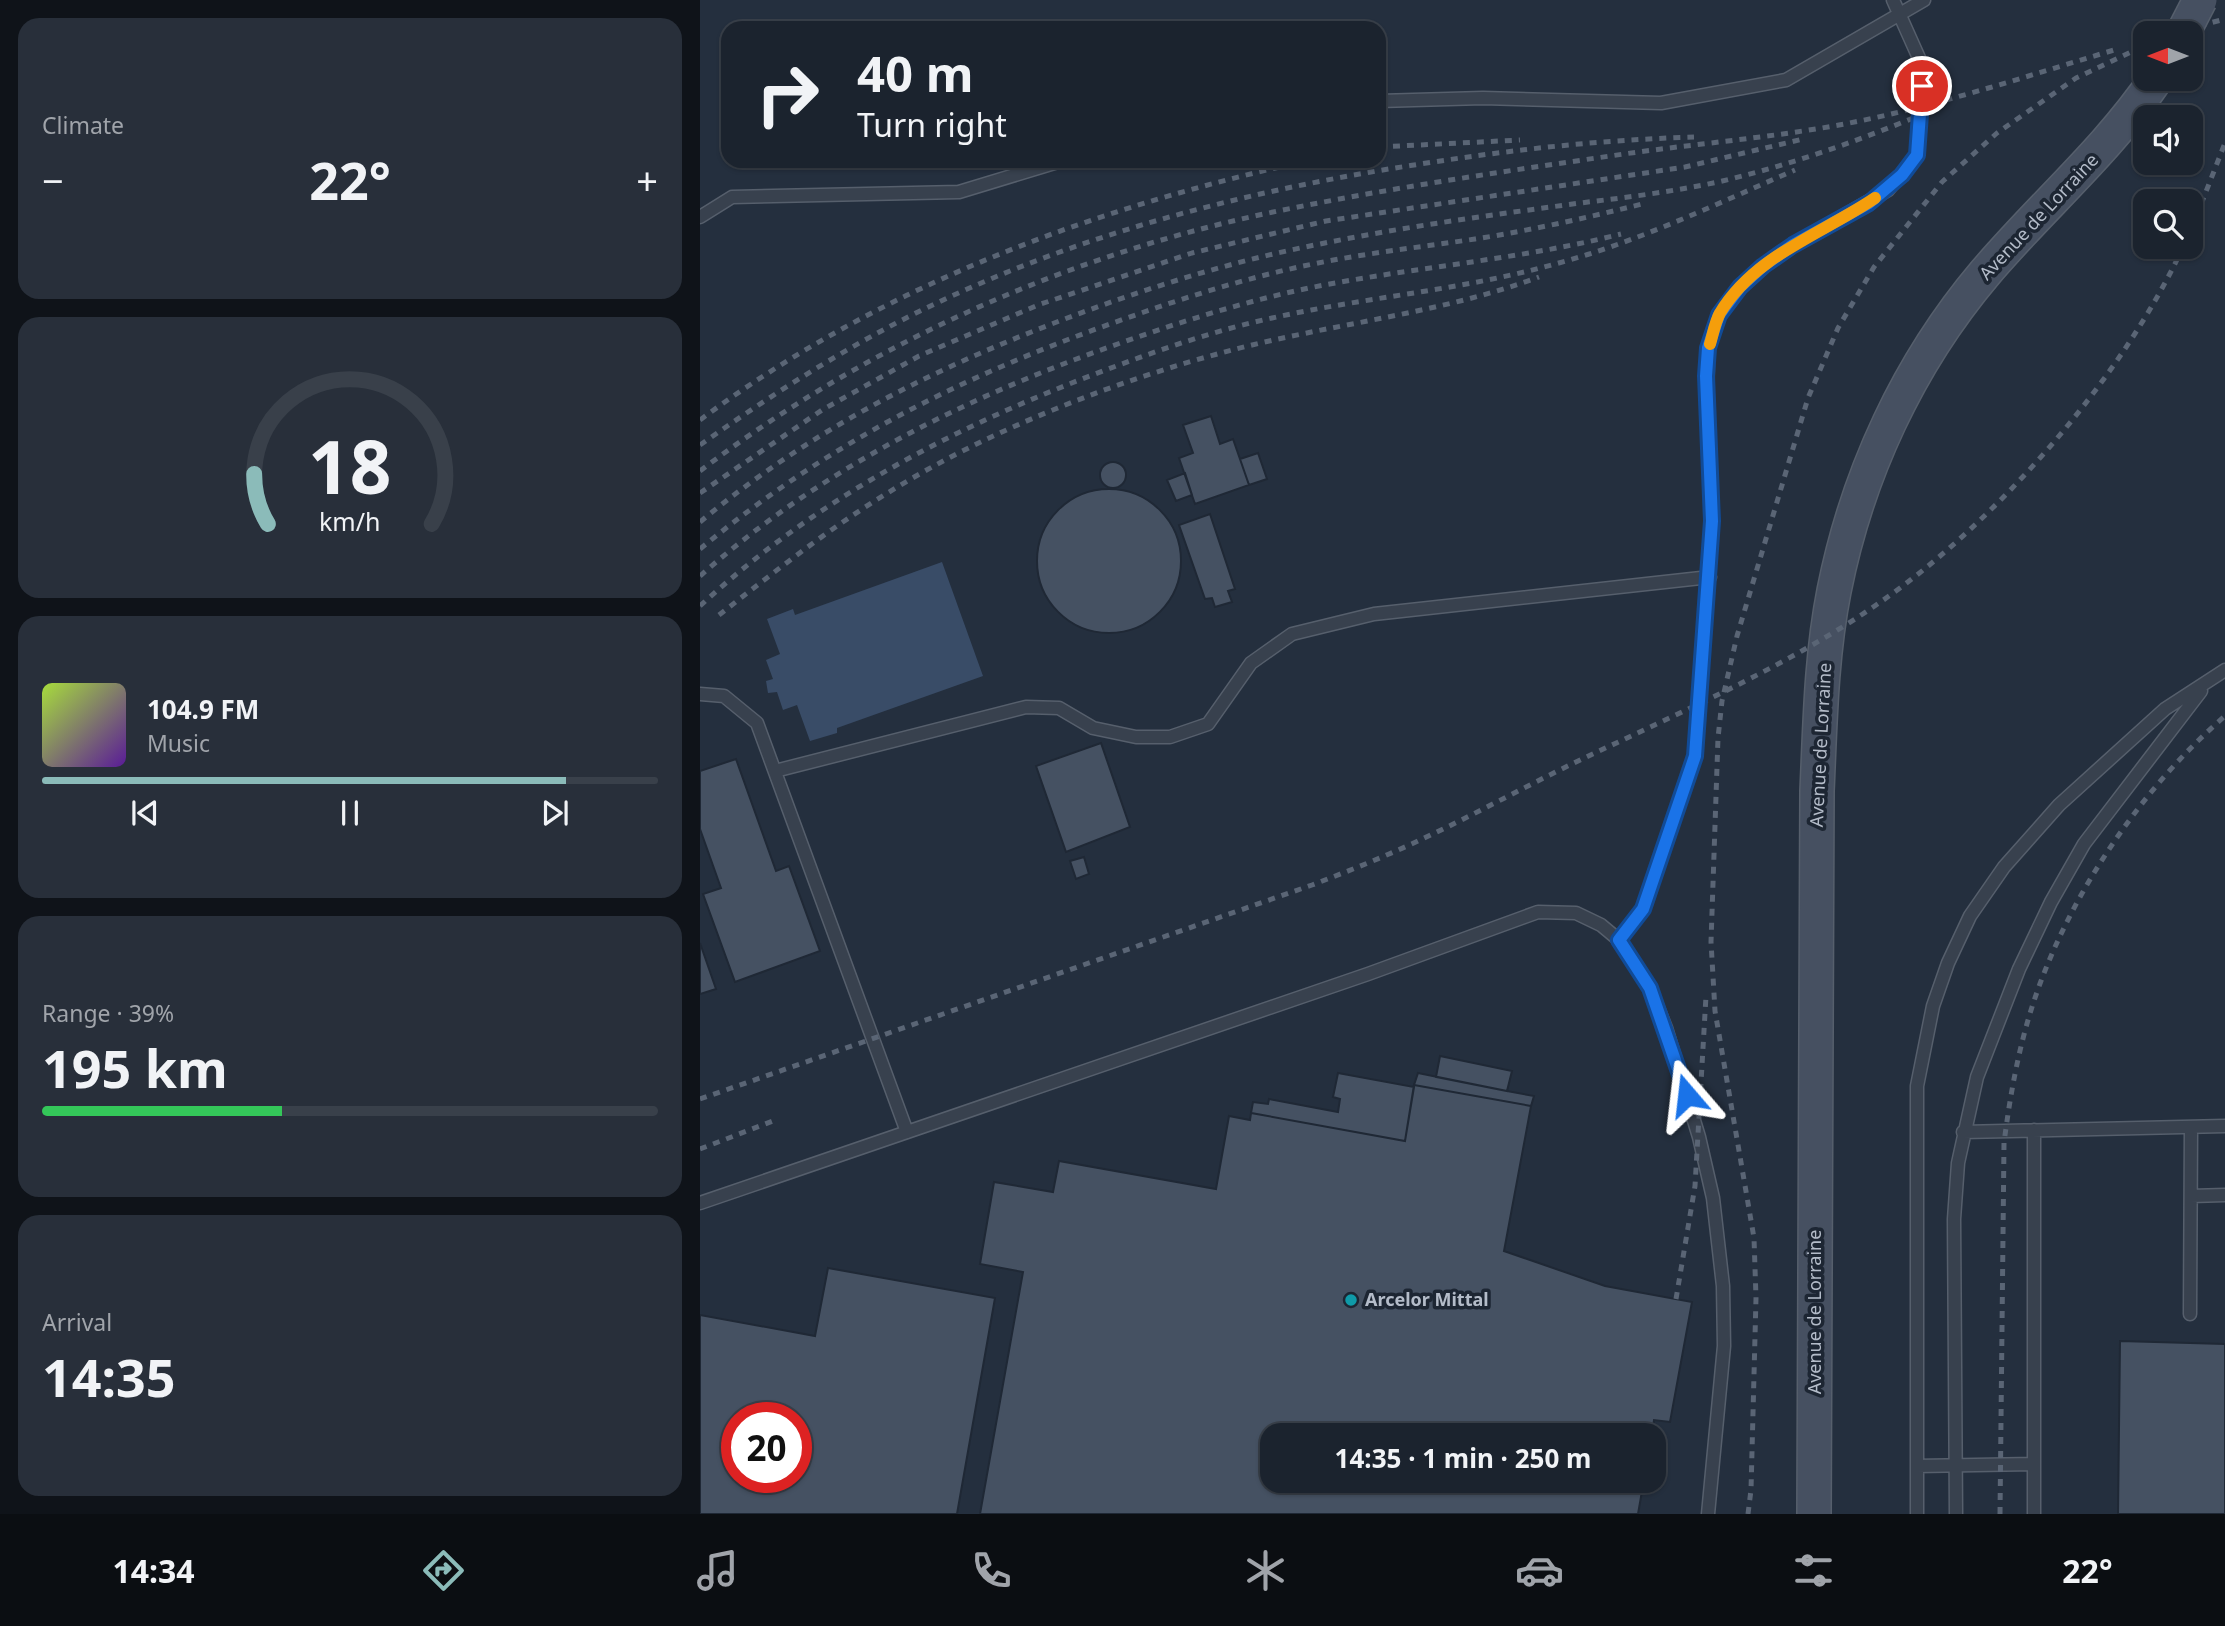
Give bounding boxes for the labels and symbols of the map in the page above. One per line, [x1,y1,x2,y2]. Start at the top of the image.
north arrow [2133,21,2203,91]
pin [1892,56,1952,116]
street label: Avenue de Lorraine [1973,148,2103,285]
street label: Avenue de Lorraine [1804,662,1836,828]
position arrow [1650,1058,1724,1132]
street label: Avenue de Lorraine [1802,1230,1826,1394]
place label: Arcelor Mittal [1365,1287,1489,1311]
marker: Arcelor Mittal [1343,1292,1359,1308]
speed limit sign: 20 [721,1402,812,1493]

